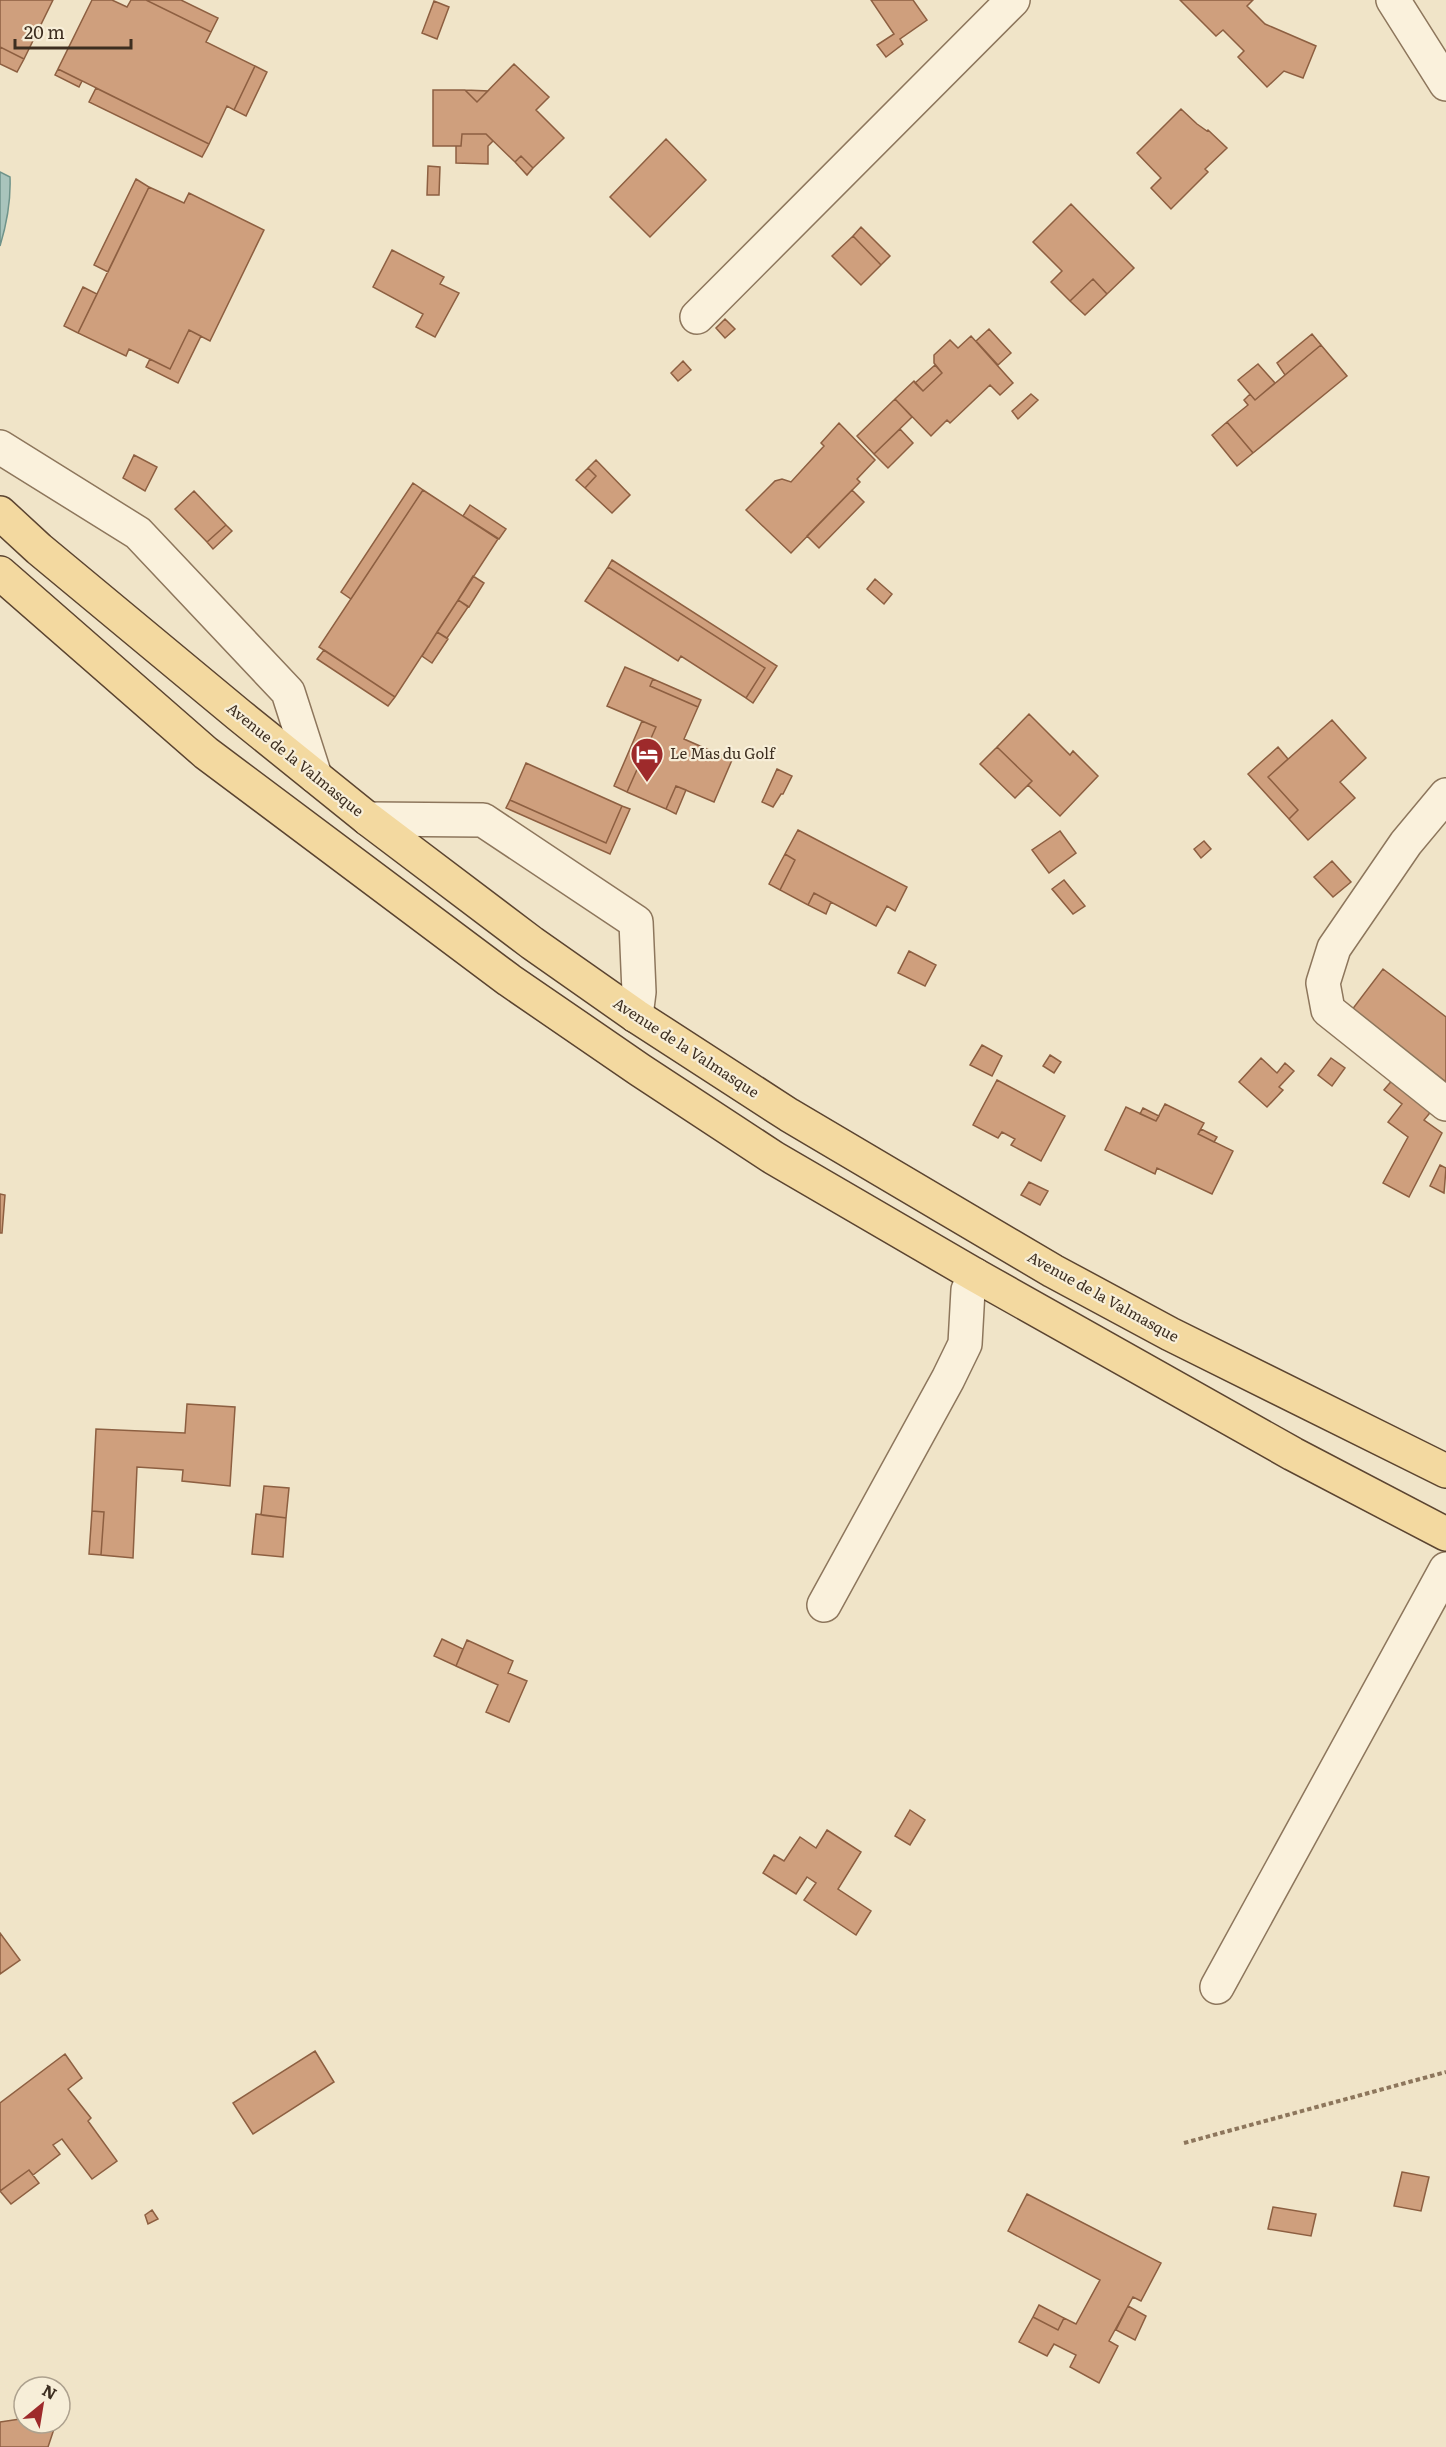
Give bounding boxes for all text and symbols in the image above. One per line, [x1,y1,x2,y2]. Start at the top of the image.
scale bar [15,12,130,50]
text: 20 m [24,18,65,45]
street label: Avenue de la Valmasque [223,696,369,821]
hotel icon: Le Mas du Golf [629,736,665,783]
place label: Le Mas du Golf [670,741,776,764]
street label: Avenue de la Valmasque [609,991,765,1103]
street label: Avenue de la Valmasque [1024,1244,1184,1347]
north arrow [12,2375,72,2435]
text: N [38,2377,62,2405]

